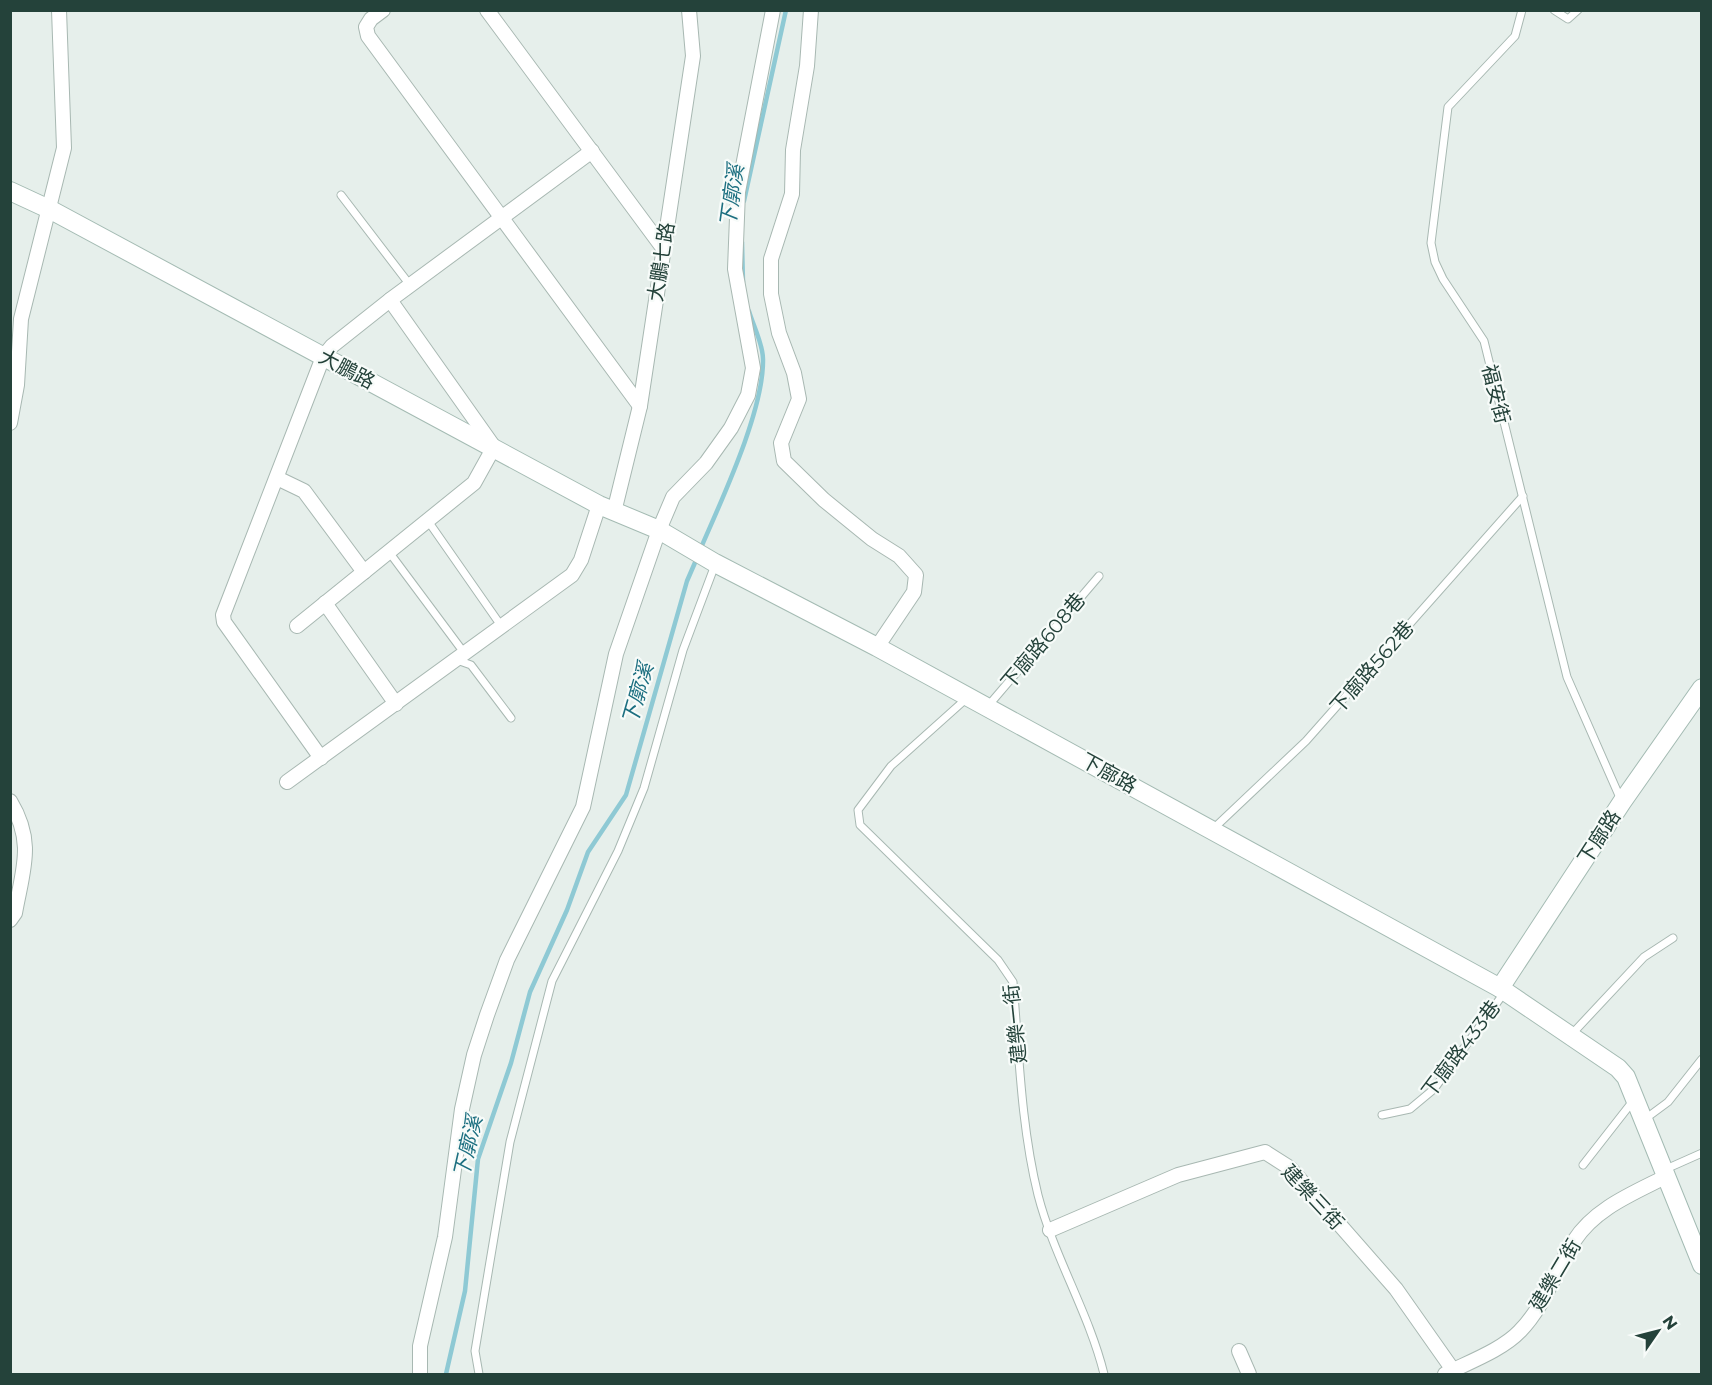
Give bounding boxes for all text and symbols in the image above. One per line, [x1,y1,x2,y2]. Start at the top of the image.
water label: 下廓溪 [715,160,749,229]
street label: 大鵬七路 [643,221,679,303]
street label: 大鵬路 [315,344,379,394]
street label: 福安街 [1477,362,1515,426]
street label: 下廍路608巷 [996,588,1090,694]
street label: 下廍路562巷 [1325,616,1419,718]
water label: 下廓溪 [617,657,659,728]
street label: 下廍路 [1077,748,1141,798]
street label: 下廍路 [1573,805,1625,869]
street label: 建樂一街 [999,983,1031,1065]
street label: 下廍路433巷 [1417,996,1505,1102]
water label: 下廓溪 [448,1110,487,1180]
street label: 建樂三街 [1277,1160,1349,1234]
street label: 建樂二街 [1524,1235,1586,1315]
north arrow [1628,1301,1688,1361]
text: N [1658,1312,1681,1333]

